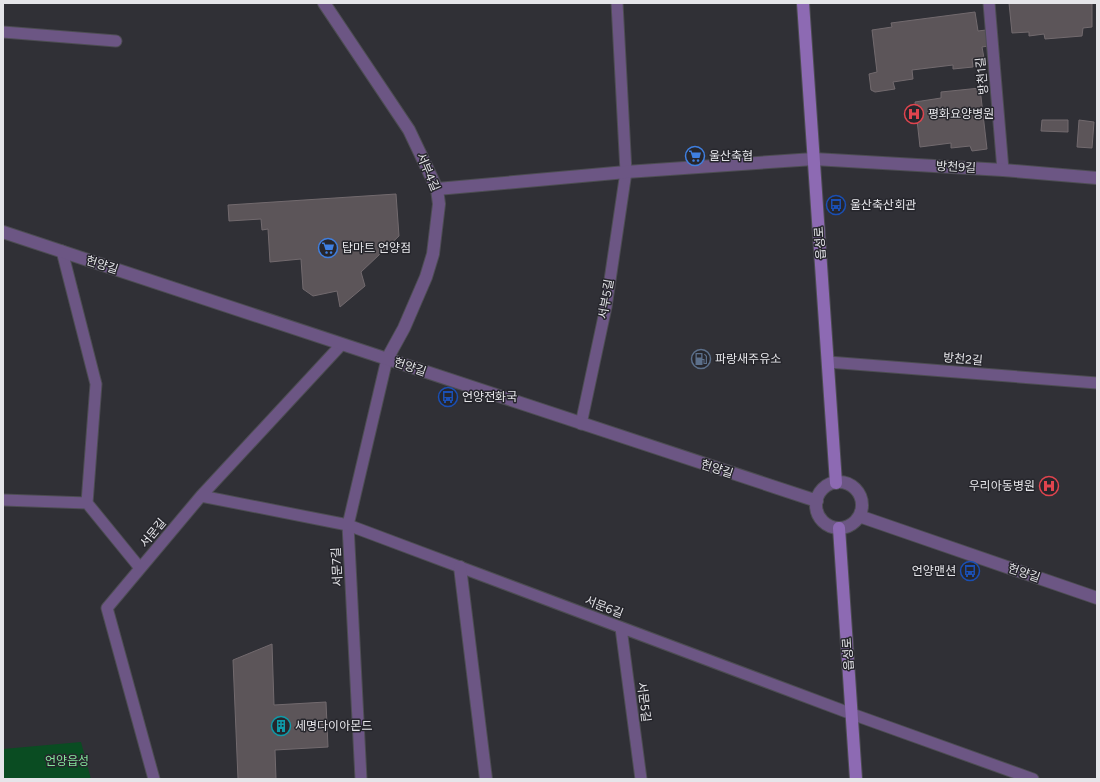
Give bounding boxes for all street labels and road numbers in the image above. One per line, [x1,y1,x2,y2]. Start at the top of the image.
street label: 방천1길 [973,56,991,96]
street label: 서부4길 [414,151,442,193]
street label: 방천9길 [936,159,976,175]
street label: 읍성로 [812,226,828,260]
street label: 헌양길 [84,253,120,277]
street label: 서부5길 [596,278,616,320]
street label: 방천2길 [943,350,983,368]
street label: 헌양길 [392,355,428,379]
street label: 헌양길 [699,457,735,481]
street label: 서문길 [137,516,169,550]
street label: 서문7길 [329,547,345,587]
street label: 헌양길 [1006,561,1042,585]
street label: 서문6길 [583,593,625,621]
street label: 읍성로 [840,637,856,671]
street label: 서문5길 [635,681,653,723]

